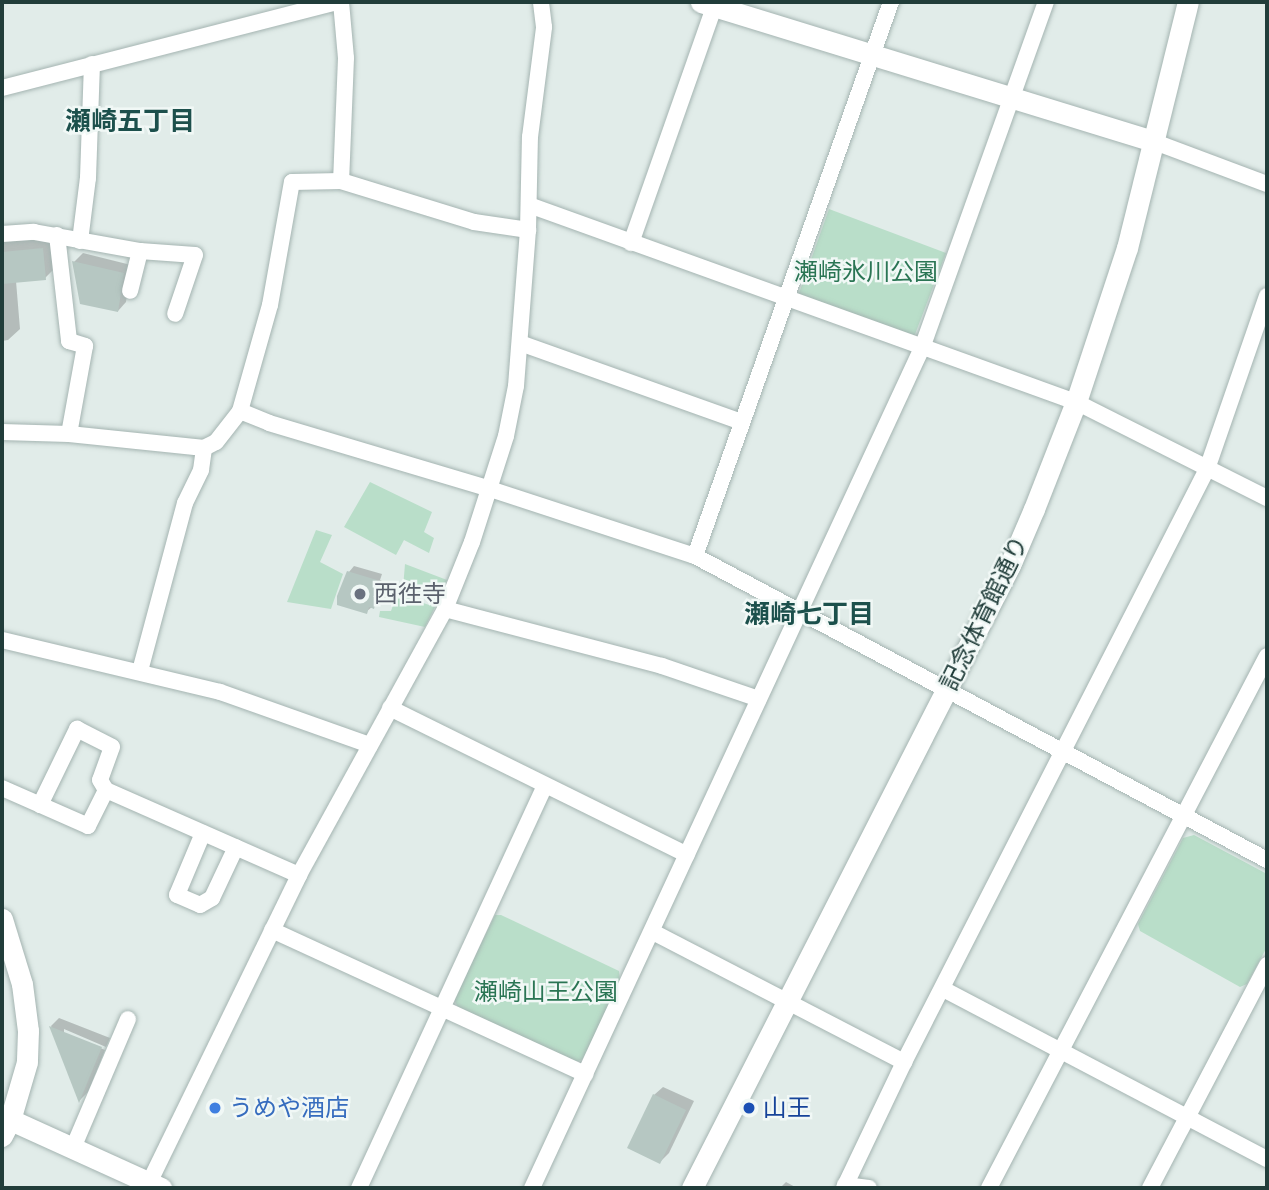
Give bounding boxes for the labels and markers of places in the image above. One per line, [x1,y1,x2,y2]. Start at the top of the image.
place label: 西徃寺 [374,580,446,608]
marker: 西徃寺 [352,586,368,602]
place label: うめや酒店 [229,1094,349,1122]
place label: 山王 [763,1094,811,1122]
marker: うめや酒店 [207,1100,223,1116]
marker: 山王 [741,1100,757,1116]

